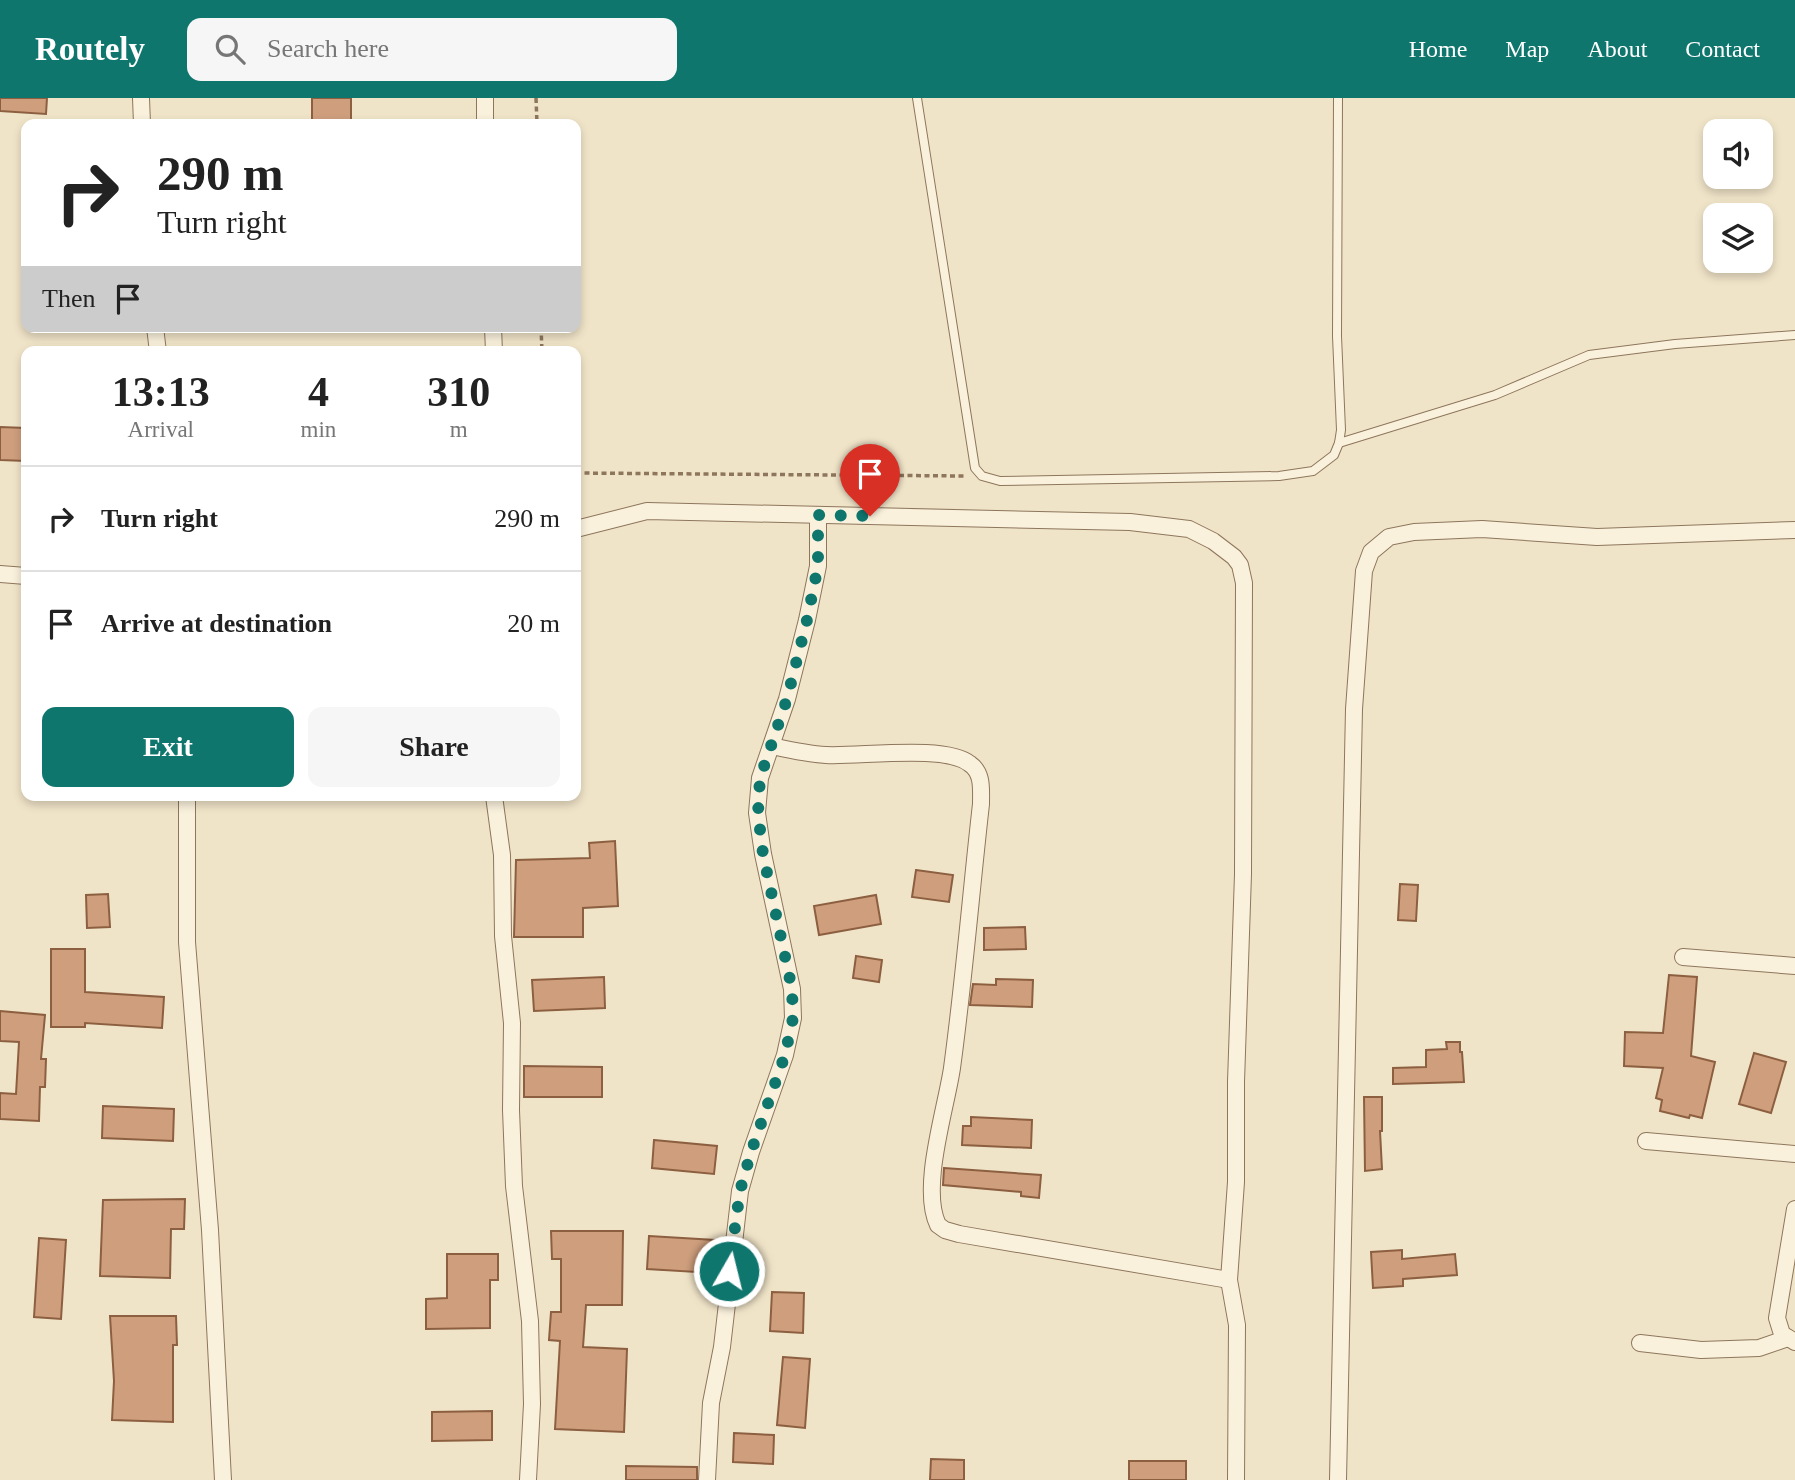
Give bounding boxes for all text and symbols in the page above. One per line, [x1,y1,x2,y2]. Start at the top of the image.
search box [187,18,677,81]
icon: search [211,30,249,68]
text: Routely [35,31,145,67]
text: Search here [267,34,389,63]
text: Home [1409,36,1467,62]
text: Map [1505,36,1549,62]
text: About [1587,36,1647,62]
text: Contact [1685,36,1760,62]
map controls [1703,119,1773,273]
button: sound [1703,119,1773,189]
text: 290 m [157,146,284,201]
icon: right [42,147,133,238]
button: layers [1703,203,1773,273]
text: Turn right [157,204,287,240]
icon: arrive [109,280,147,318]
text: Then [42,284,95,313]
text: 13:13 [112,369,210,415]
text: 4 [308,369,329,415]
text: 310 [427,369,490,415]
text: Arrival [128,417,194,442]
text: min [301,417,336,442]
text: m [450,417,468,442]
pin [840,444,900,516]
icon: arrive [851,455,889,493]
icon: right [42,500,80,538]
text: Turn right [101,504,218,533]
text: 290 m [494,504,560,533]
icon: arrive [42,605,80,643]
text: Arrive at destination [101,609,332,638]
text: 20 m [507,609,560,638]
button: Exit [42,707,294,787]
button: Share [308,707,560,787]
position arrow [692,1234,766,1308]

